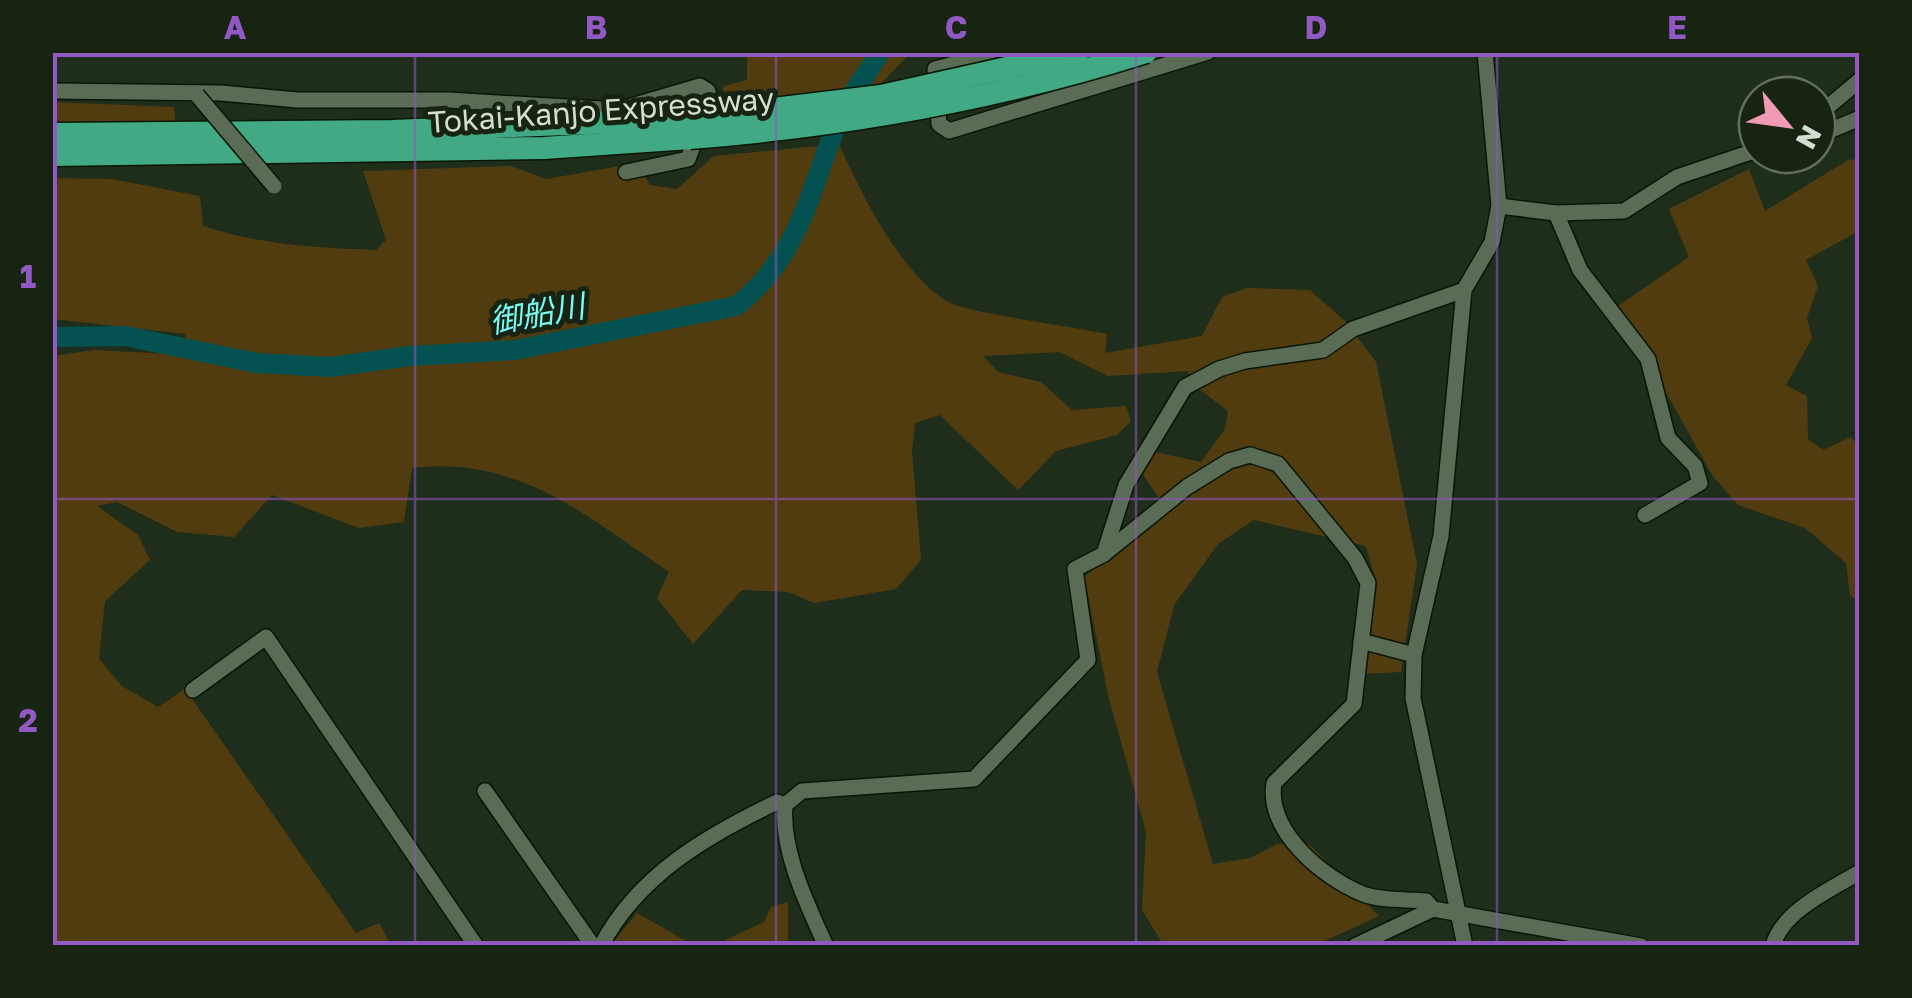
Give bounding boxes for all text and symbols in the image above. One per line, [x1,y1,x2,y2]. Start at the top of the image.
text: A [224,8,247,46]
text: B [585,8,607,46]
text: C [945,8,967,46]
text: D [1305,8,1327,46]
text: E [1667,8,1687,46]
north arrow [1737,75,1837,175]
street label: Tokai-Kanjo Expressway [427,80,776,140]
text: N [1790,120,1829,155]
text: 1 [20,257,36,295]
water label: 御船川 [486,285,591,340]
text: 2 [18,701,38,739]

